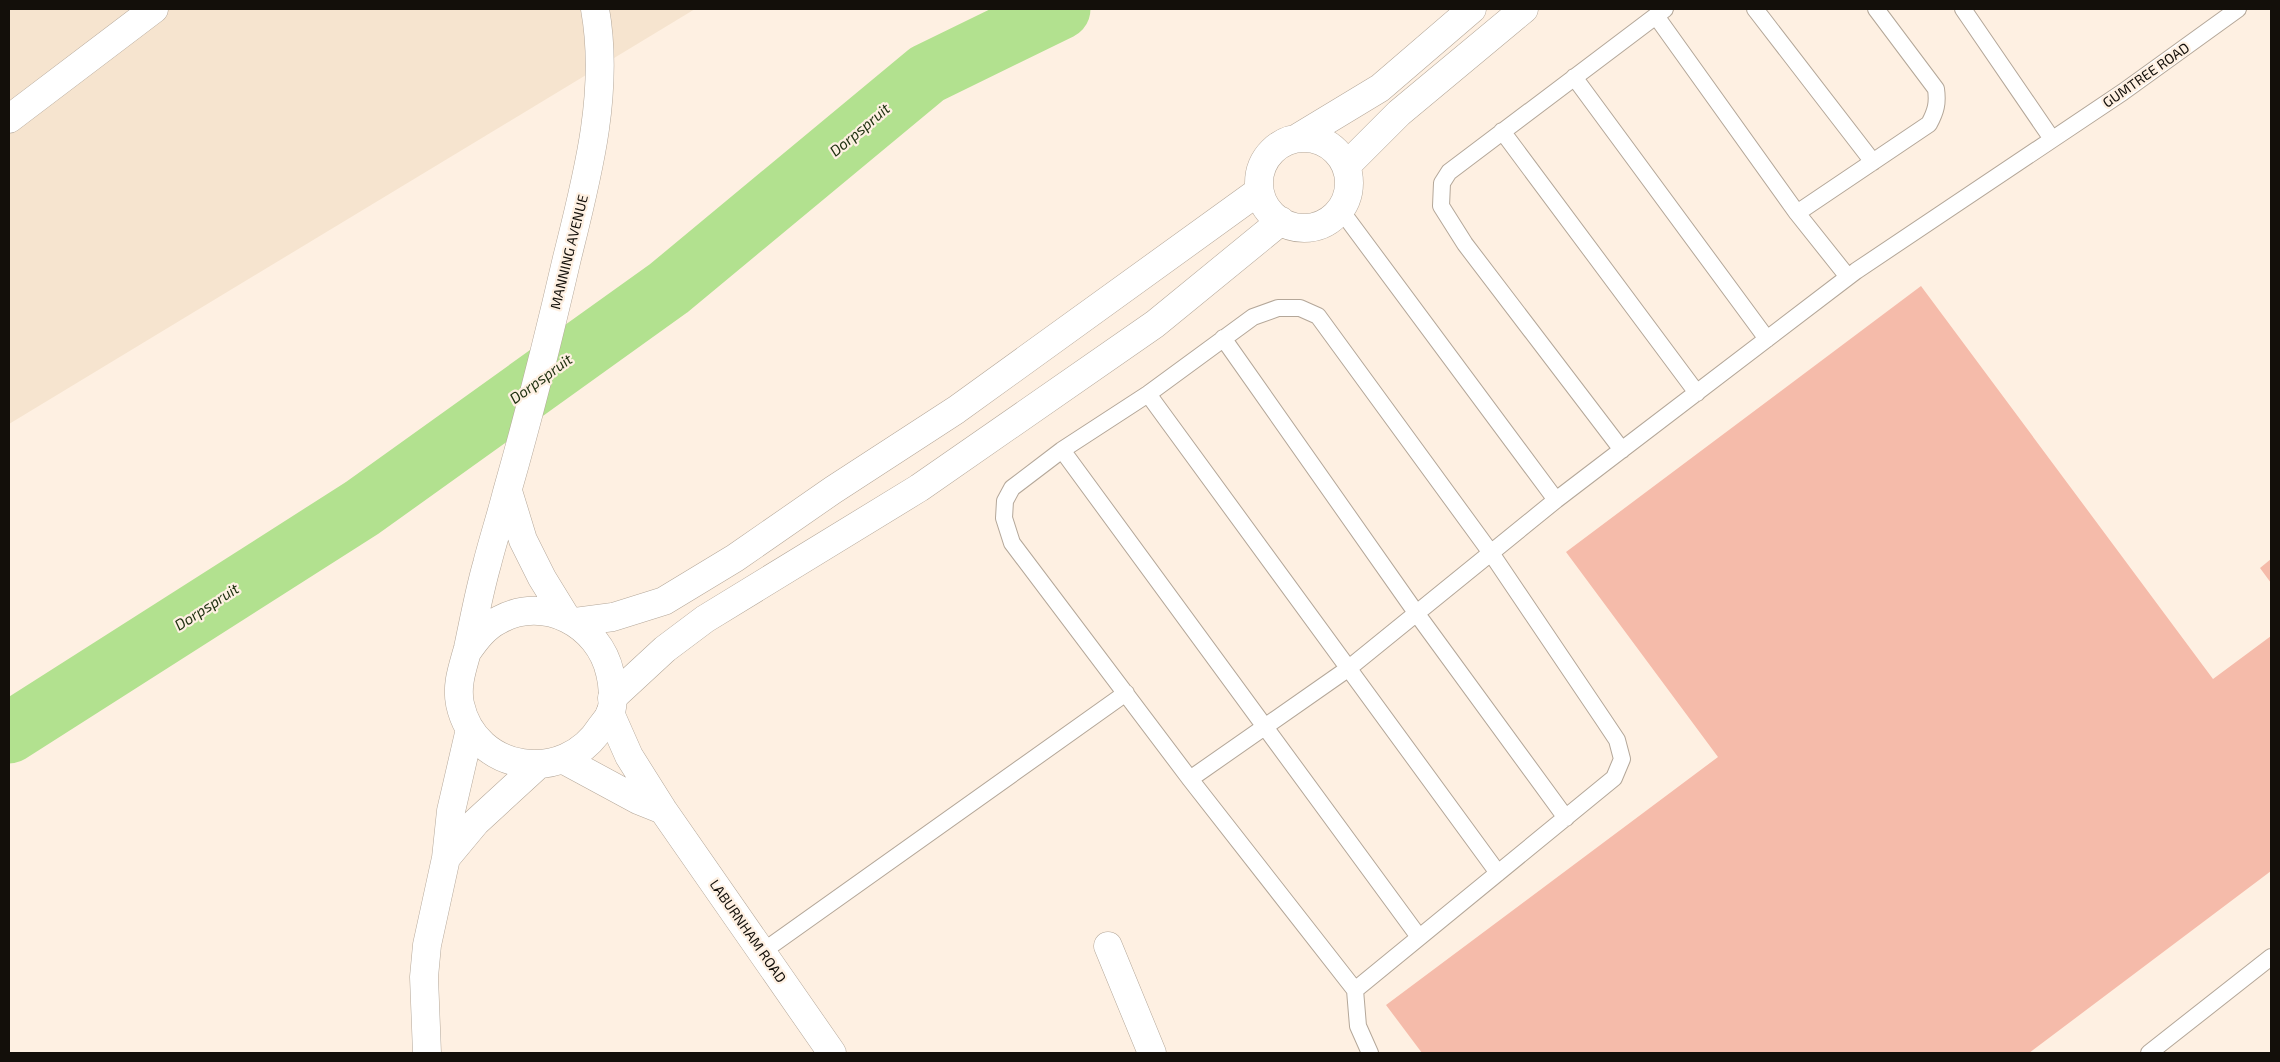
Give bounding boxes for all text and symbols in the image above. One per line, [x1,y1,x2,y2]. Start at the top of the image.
street label: GUMTREE ROAD [2099,38,2192,111]
water label: Dorpspruit [826,99,893,160]
street label: MANNING AVENUE [546,193,591,311]
water label: Dorpspruit [506,349,576,407]
water label: Dorpspruit [171,579,242,634]
street label: LABURNHAM ROAD [707,876,790,985]

